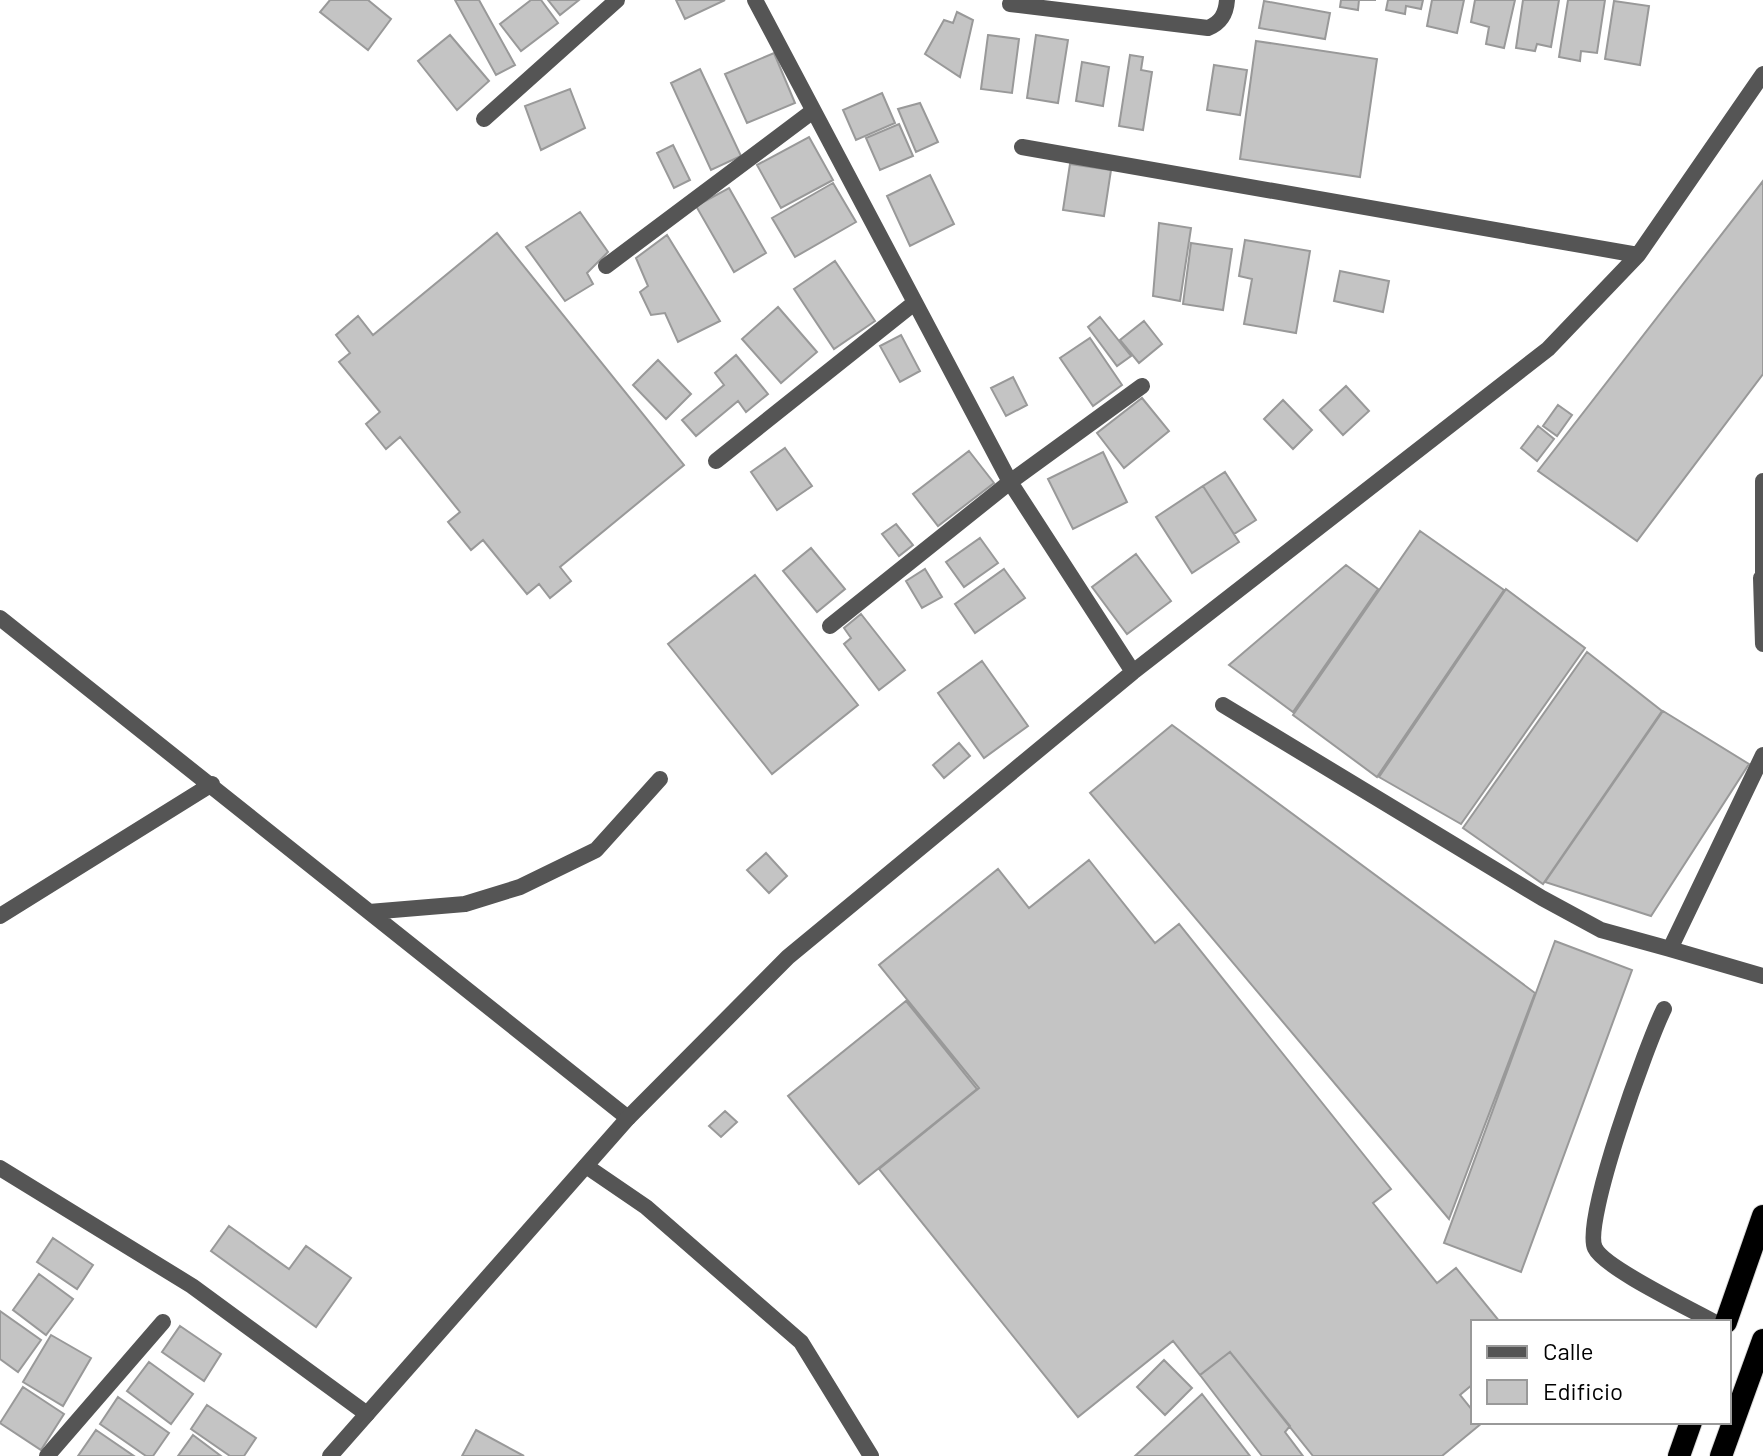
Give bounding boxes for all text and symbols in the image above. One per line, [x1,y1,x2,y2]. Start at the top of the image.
legend [1471,1320,1731,1424]
text: Calle [1543,1336,1594,1365]
text: Edificio [1543,1376,1623,1405]

